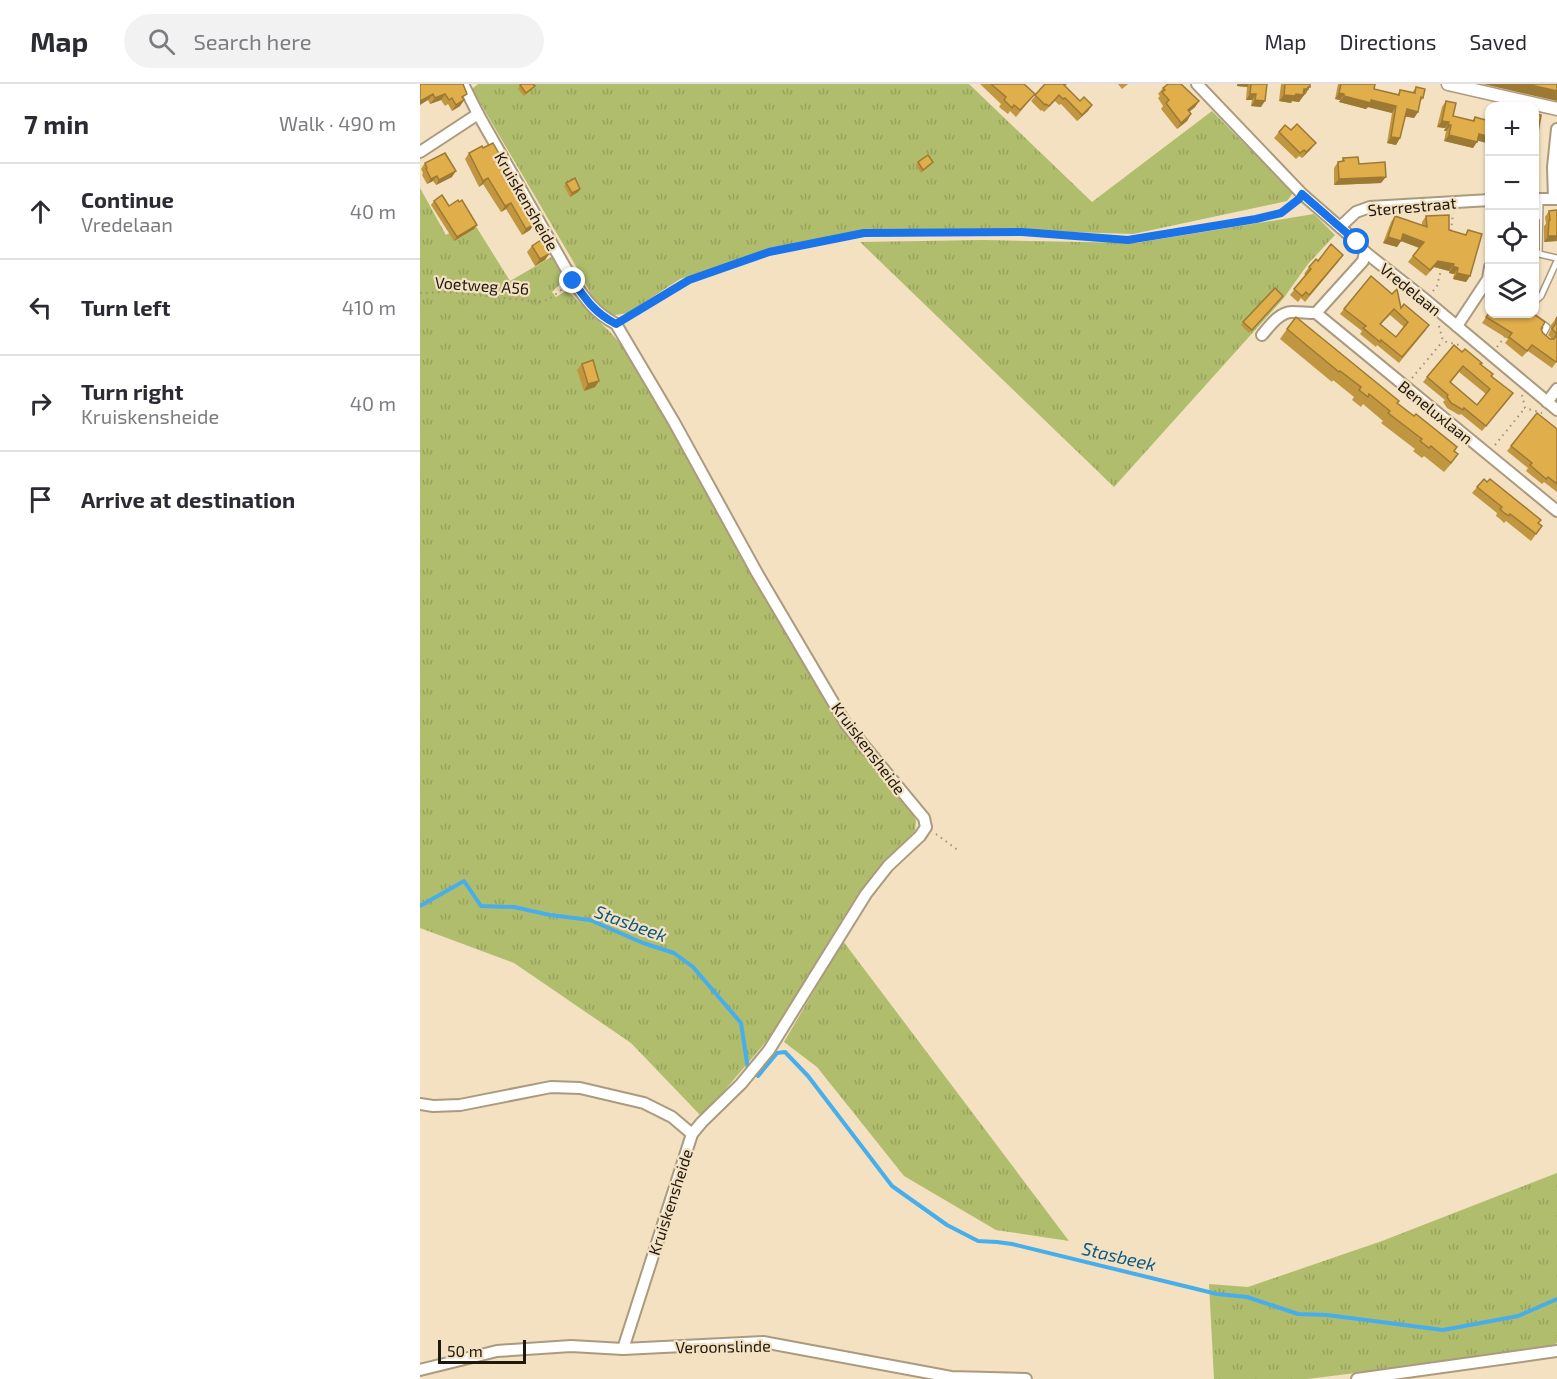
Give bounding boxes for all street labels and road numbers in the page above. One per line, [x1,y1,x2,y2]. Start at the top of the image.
street label: Kruiskensheide [491,148,563,254]
street label: Sterrestraat [1367,193,1457,219]
street label: Vredelaan [1376,258,1446,320]
street label: Voetweg A56 [434,272,530,298]
street label: Beneluxlaan [1395,376,1477,448]
street label: Kruiskensheide [828,698,910,798]
street label: Kruiskensheide [644,1146,696,1258]
street label: Veroonslinde [675,1336,771,1356]

